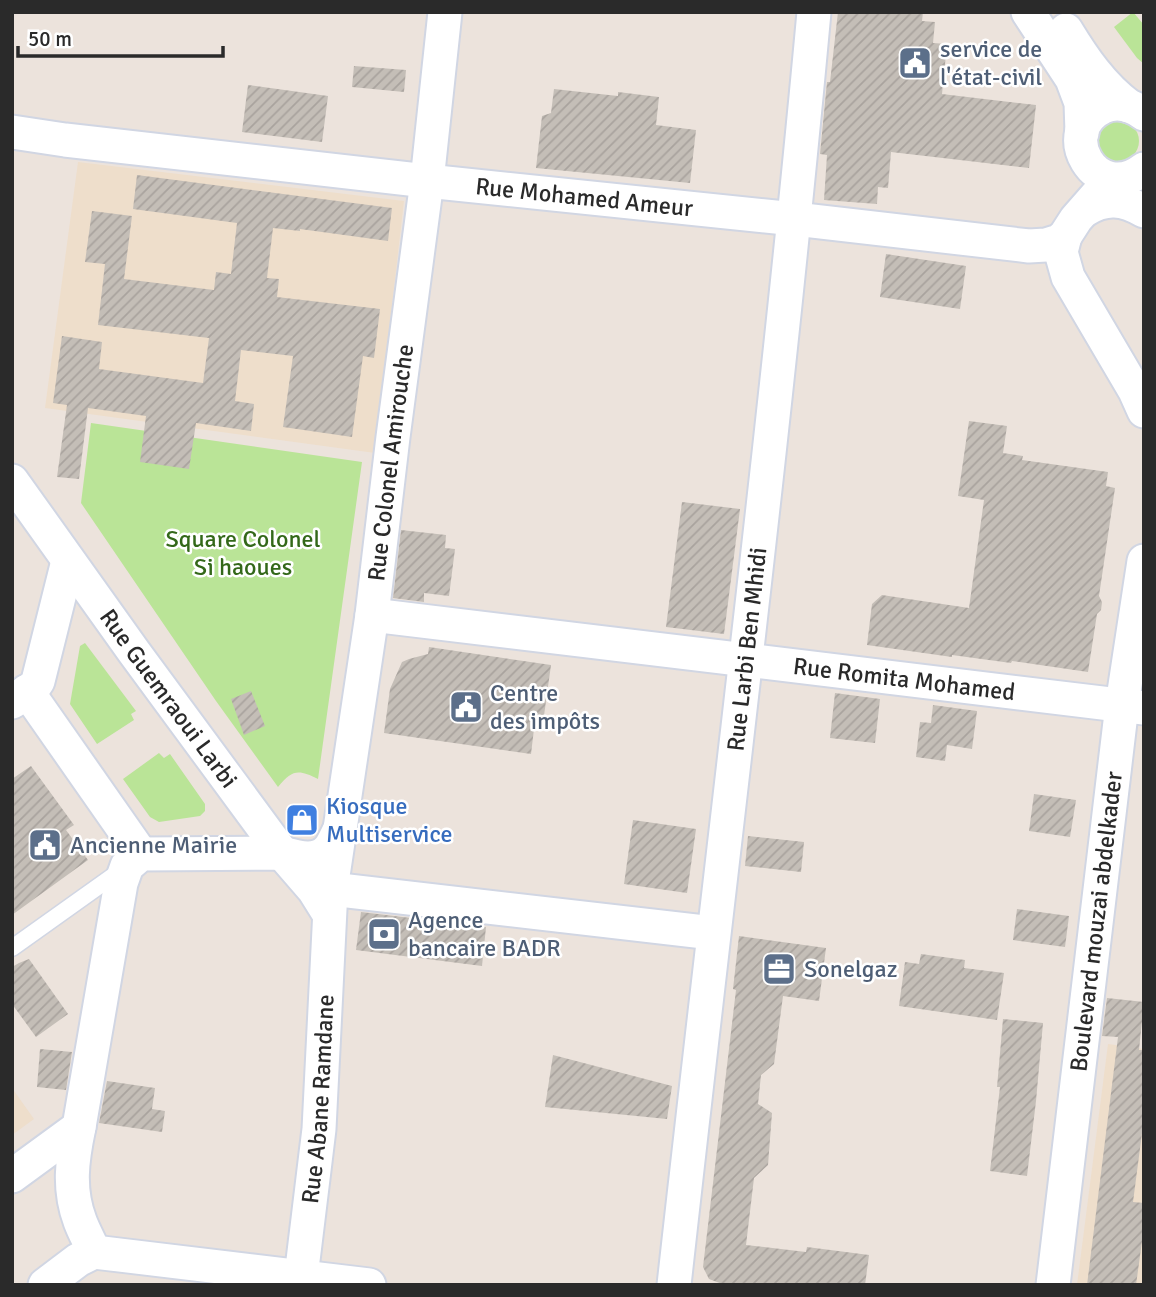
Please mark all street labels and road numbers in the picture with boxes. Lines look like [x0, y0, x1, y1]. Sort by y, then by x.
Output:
street label: Rue Mohamed Ameur [474, 171, 695, 223]
street label: Rue Colonel Amirouche [361, 342, 420, 583]
street label: Rue Larbi Ben Mhidi [720, 546, 773, 753]
street label: Rue Guemraoui Larbi [93, 603, 244, 794]
street label: Rue Romita Mohamed [792, 651, 1017, 707]
street label: Boulevard mouzai abdelkader [1063, 770, 1129, 1073]
street label: Rue Abane Ramdane [295, 994, 341, 1205]

